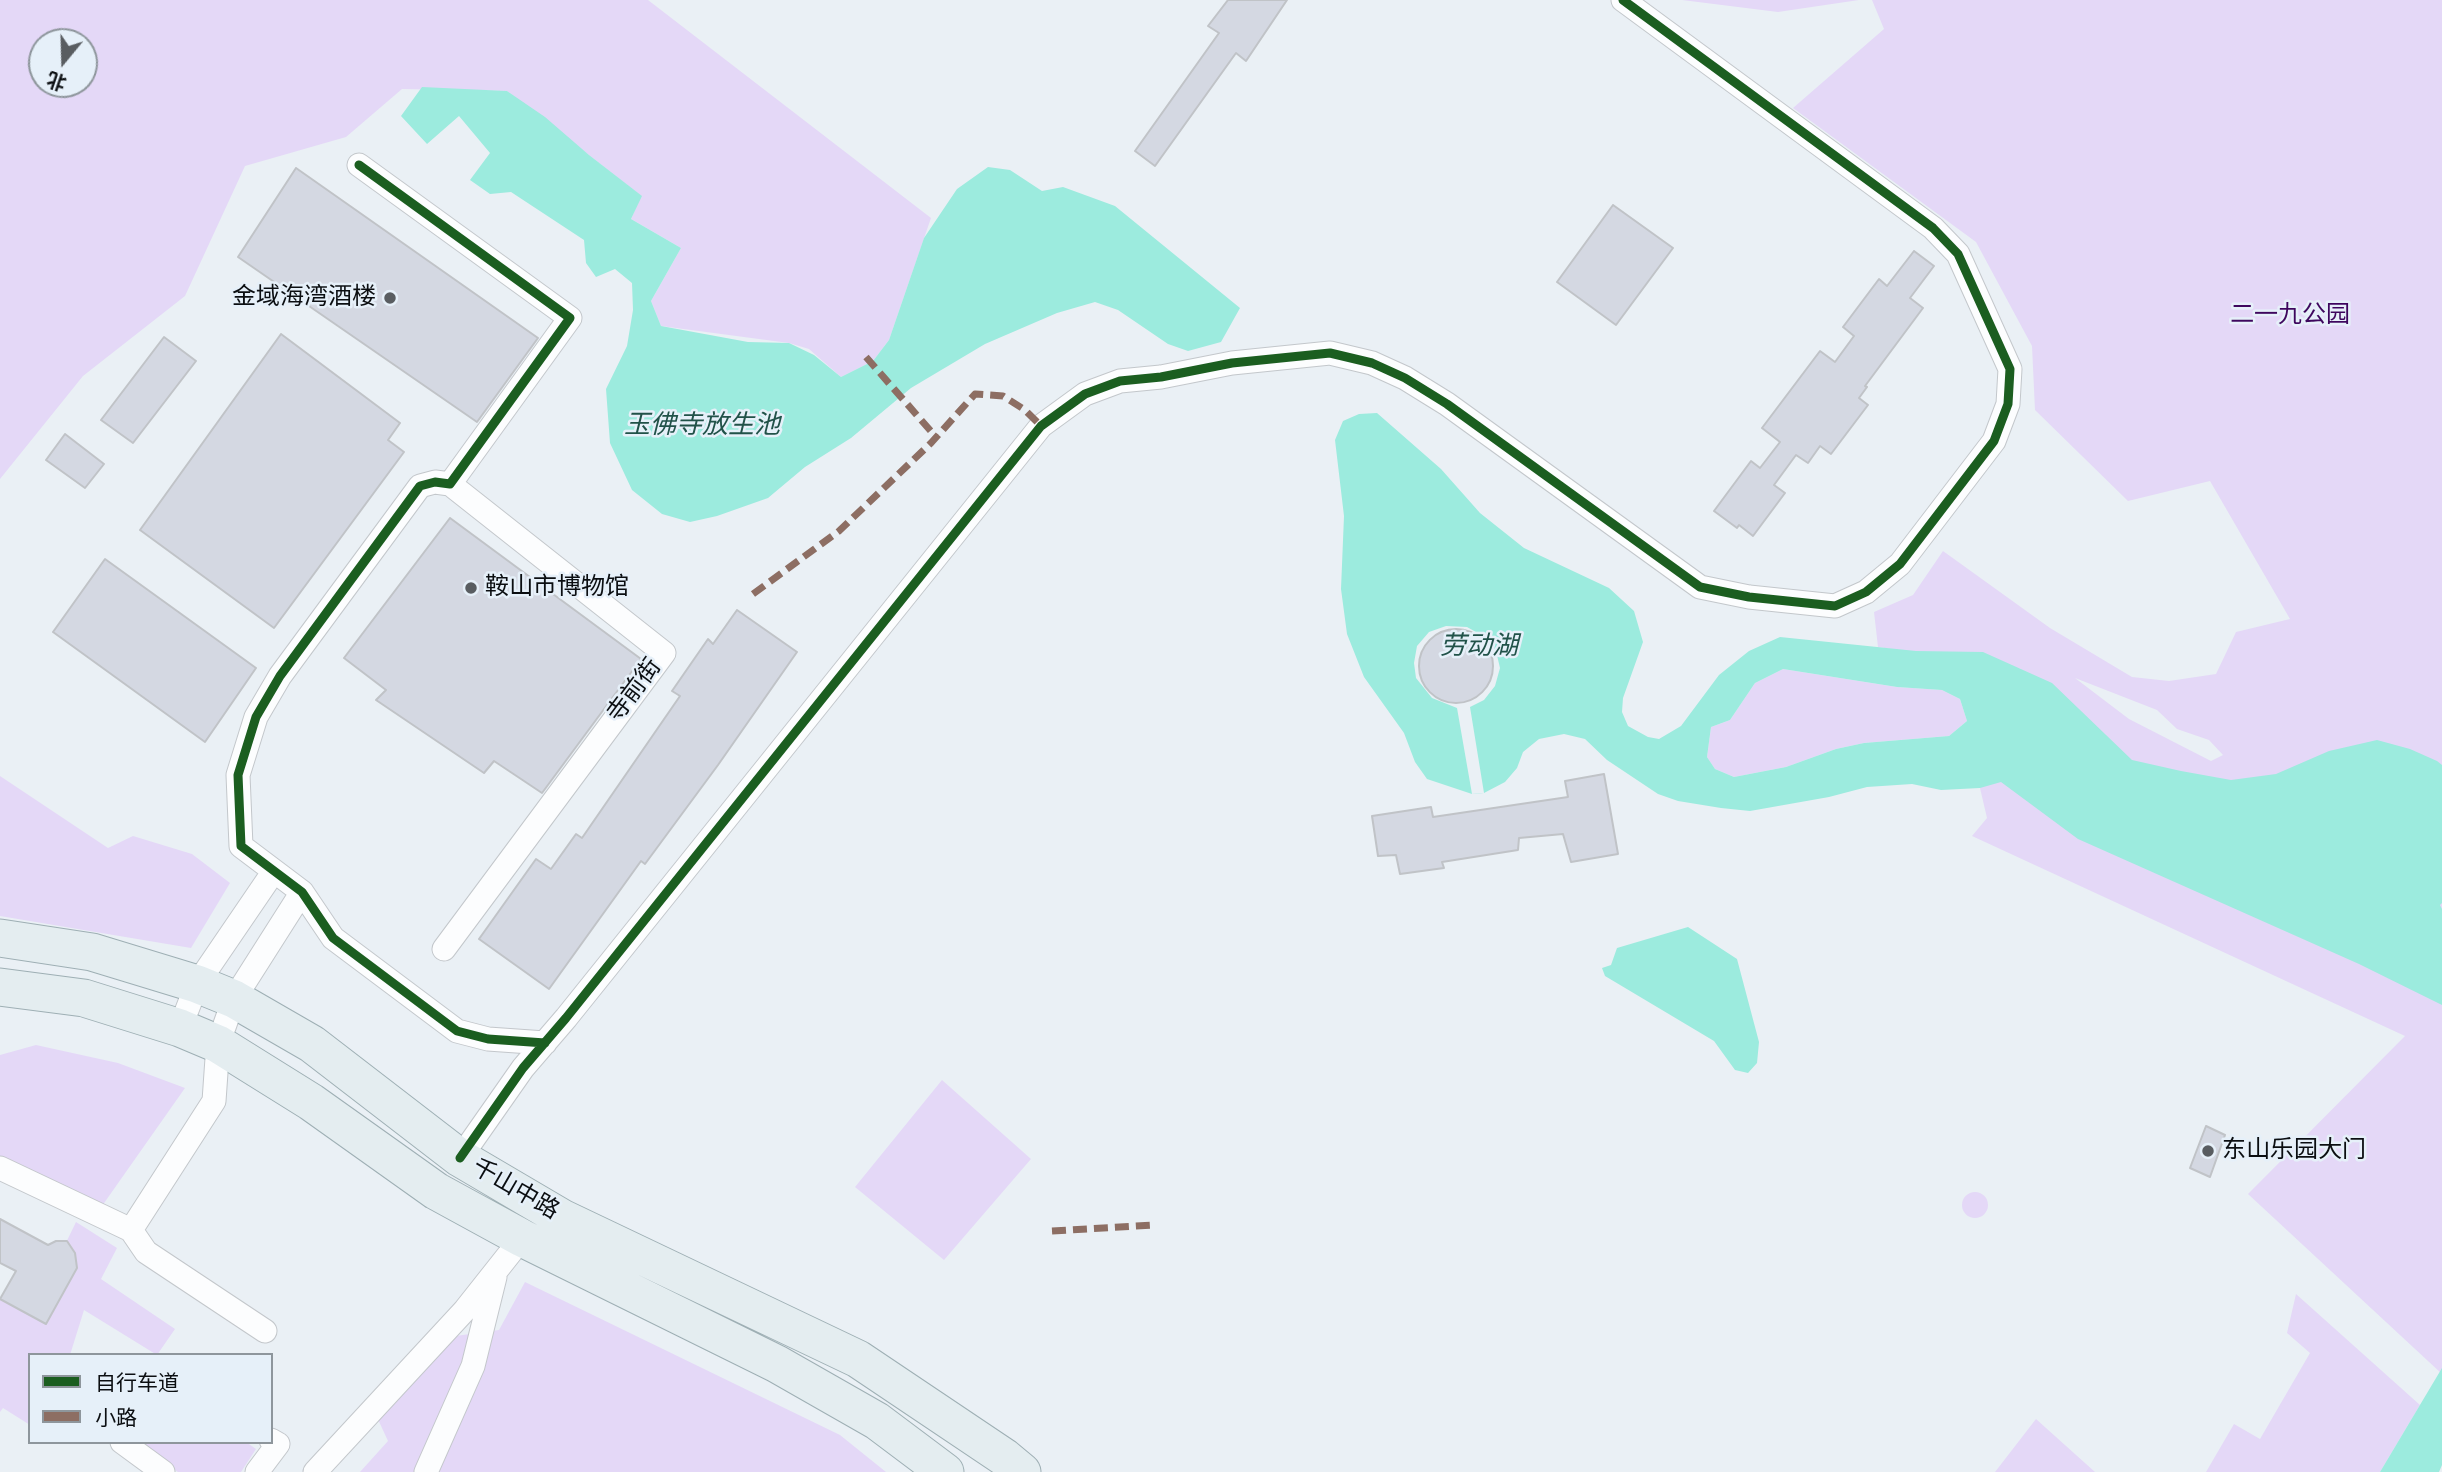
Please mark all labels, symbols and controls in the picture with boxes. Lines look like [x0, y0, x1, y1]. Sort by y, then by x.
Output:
north arrow [28, 28, 98, 98]
text: 北 [43, 66, 70, 97]
place label: 金域海湾酒楼 [232, 284, 376, 312]
marker: 金域海湾酒楼 [382, 290, 398, 306]
park label: 二一九公园 [2230, 302, 2350, 330]
water label: 玉佛寺放生池 [624, 410, 780, 442]
place label: 鞍山市博物馆 [485, 574, 629, 602]
marker: 鞍山市博物馆 [463, 580, 479, 596]
water label: 劳动湖 [1440, 631, 1518, 663]
street label: 寺前街 [602, 654, 668, 728]
place label: 东山乐园大门 [2222, 1137, 2366, 1165]
marker: 东山乐园大门 [2200, 1143, 2216, 1159]
street label: 千山中路 [466, 1154, 564, 1226]
legend [28, 1353, 273, 1444]
text: 自行车道 [95, 1368, 179, 1397]
text: 小路 [95, 1403, 137, 1432]

